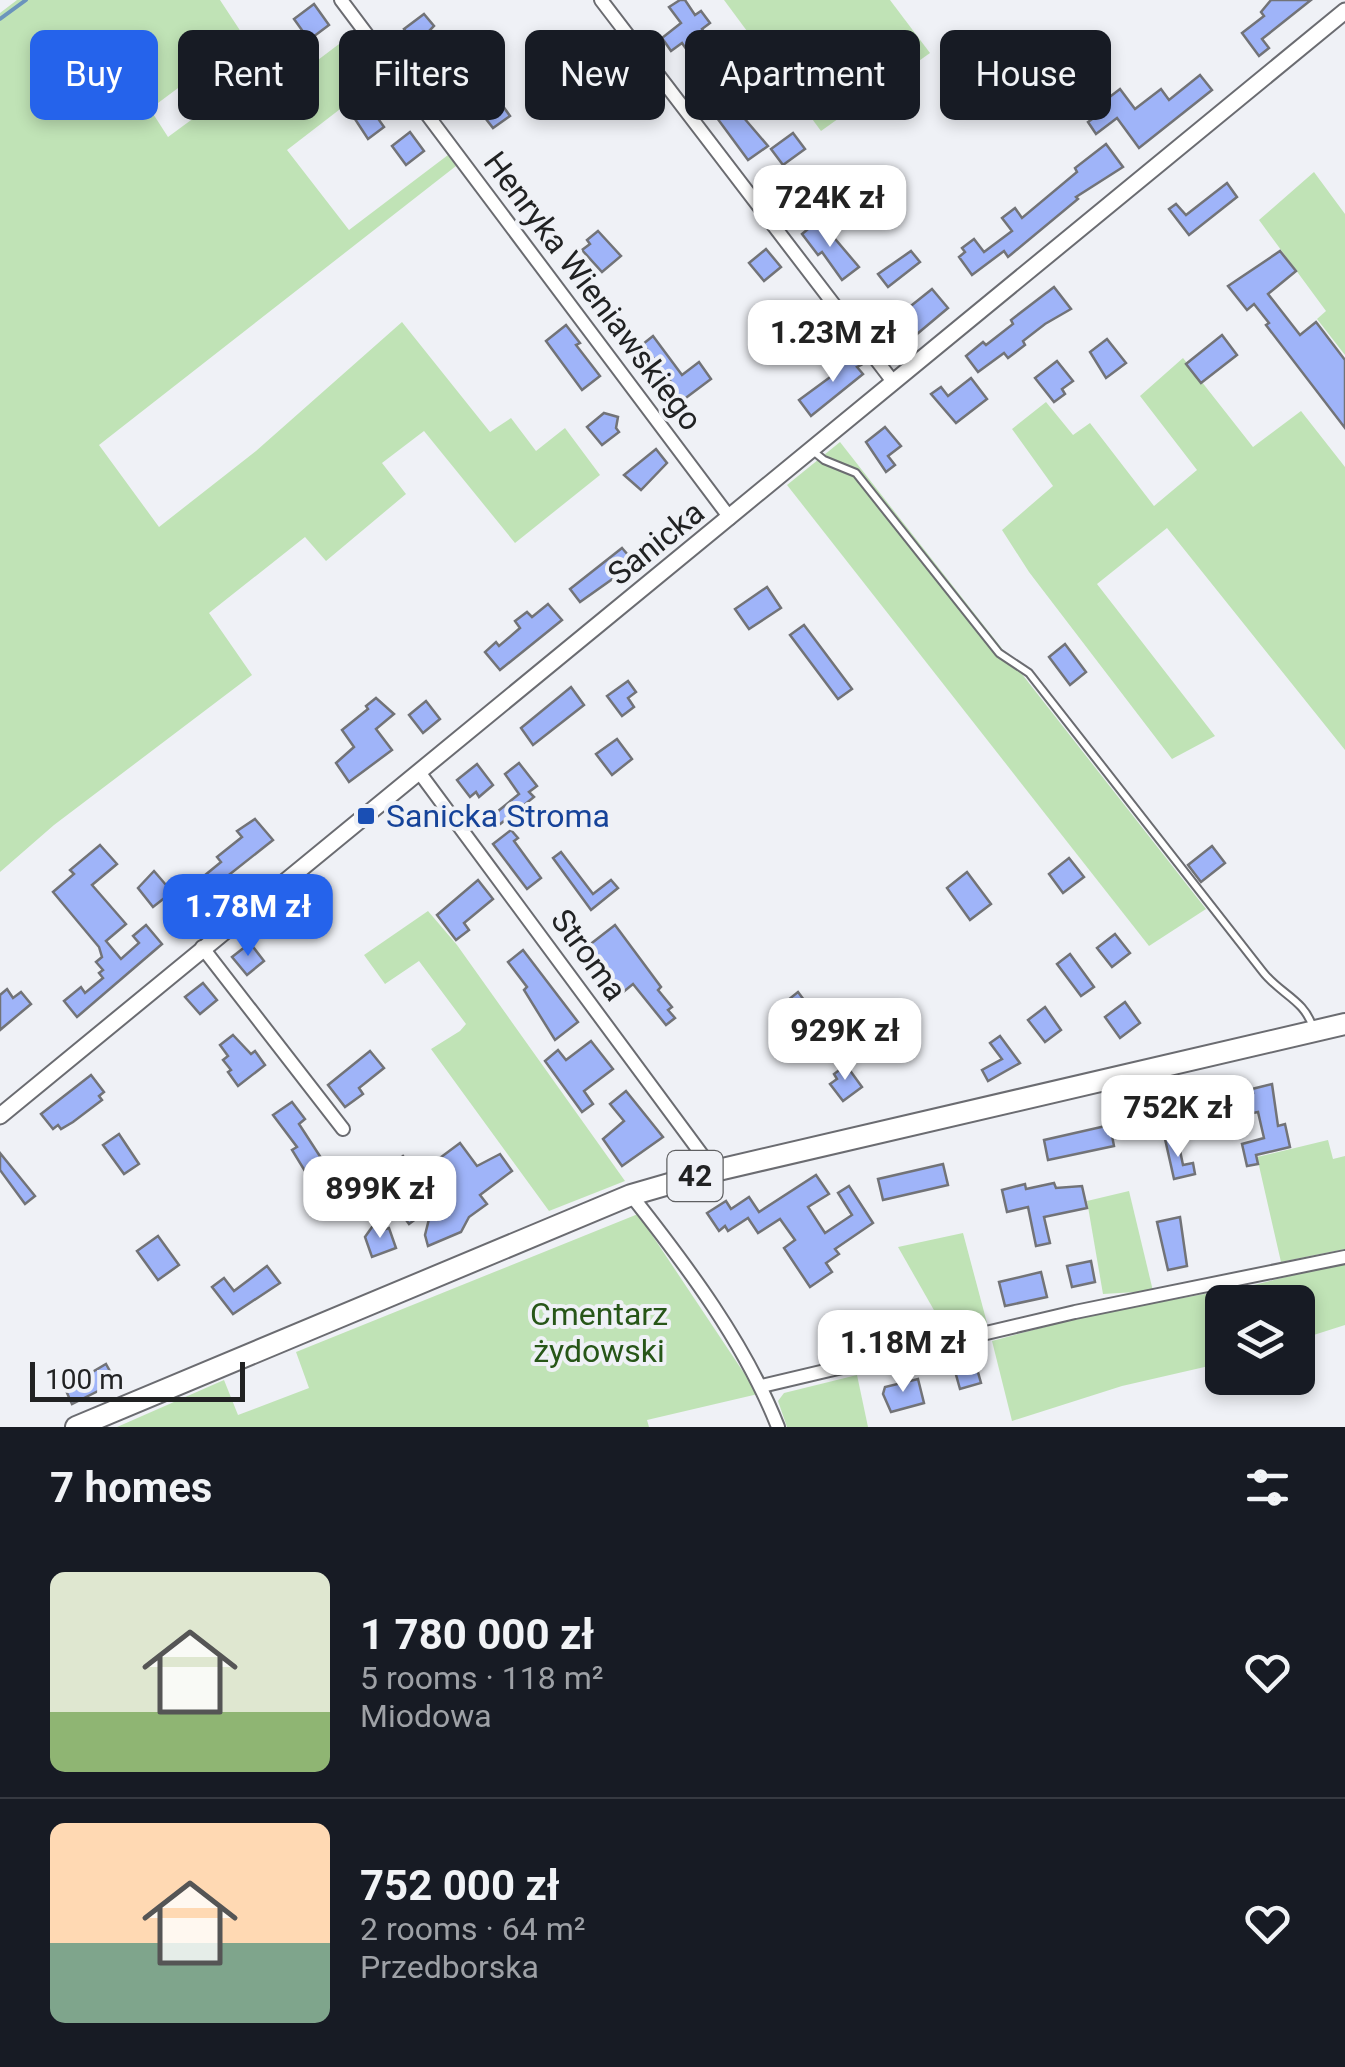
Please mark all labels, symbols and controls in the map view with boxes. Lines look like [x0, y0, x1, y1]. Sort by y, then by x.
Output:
chip: Buy [30, 30, 158, 120]
chip: Rent [178, 30, 319, 120]
chip: Filters [339, 30, 505, 120]
chip: New [525, 30, 665, 120]
chip: Apartment [685, 30, 920, 120]
chip: House [940, 30, 1111, 120]
street label: Henryka Wieniawskiego [476, 144, 710, 438]
pin: 724K zł [738, 165, 922, 250]
text: 724K zł [775, 178, 885, 216]
pin: 1.23M zł [730, 300, 936, 385]
text: 1.23M zł [770, 313, 896, 351]
street label: Sanicka [600, 493, 712, 593]
place label: Sanicka Stroma [386, 797, 610, 835]
marker: Sanicka Stroma [355, 805, 377, 827]
pin: 1.78M zł [145, 874, 351, 959]
text: 1.78M zł [185, 887, 311, 925]
street label: Stroma [543, 902, 635, 1008]
pin: 929K zł [753, 998, 937, 1083]
text: 929K zł [790, 1011, 900, 1049]
pin: 752K zł [1086, 1075, 1270, 1160]
text: 752K zł [1123, 1088, 1233, 1126]
road number: 42 [668, 1151, 722, 1201]
pin: 899K zł [288, 1156, 472, 1241]
text: 899K zł [325, 1169, 435, 1207]
map controls [1205, 1285, 1315, 1395]
button: layers [1205, 1285, 1315, 1395]
park label: Cmentarz żydowski [530, 1295, 668, 1370]
pin: 1.18M zł [800, 1310, 1006, 1395]
text: 1.18M zł [840, 1323, 966, 1361]
scale bar [30, 1357, 245, 1402]
text: 100 m [45, 1363, 124, 1396]
icon: filters [1240, 1460, 1295, 1515]
text: 7 homes [50, 1463, 212, 1512]
text: 1 780 000 zł [360, 1610, 594, 1659]
icon: home [130, 1612, 250, 1732]
icon: heart [1240, 1645, 1295, 1700]
text: 5 rooms · 118 m² [360, 1659, 603, 1697]
text: Miodowa [360, 1697, 492, 1735]
text: 752 000 zł [360, 1861, 560, 1910]
icon: home [130, 1863, 250, 1983]
icon: heart [1240, 1896, 1295, 1951]
text: 2 rooms · 64 m² [360, 1910, 585, 1948]
text: Przedborska [360, 1948, 539, 1986]

